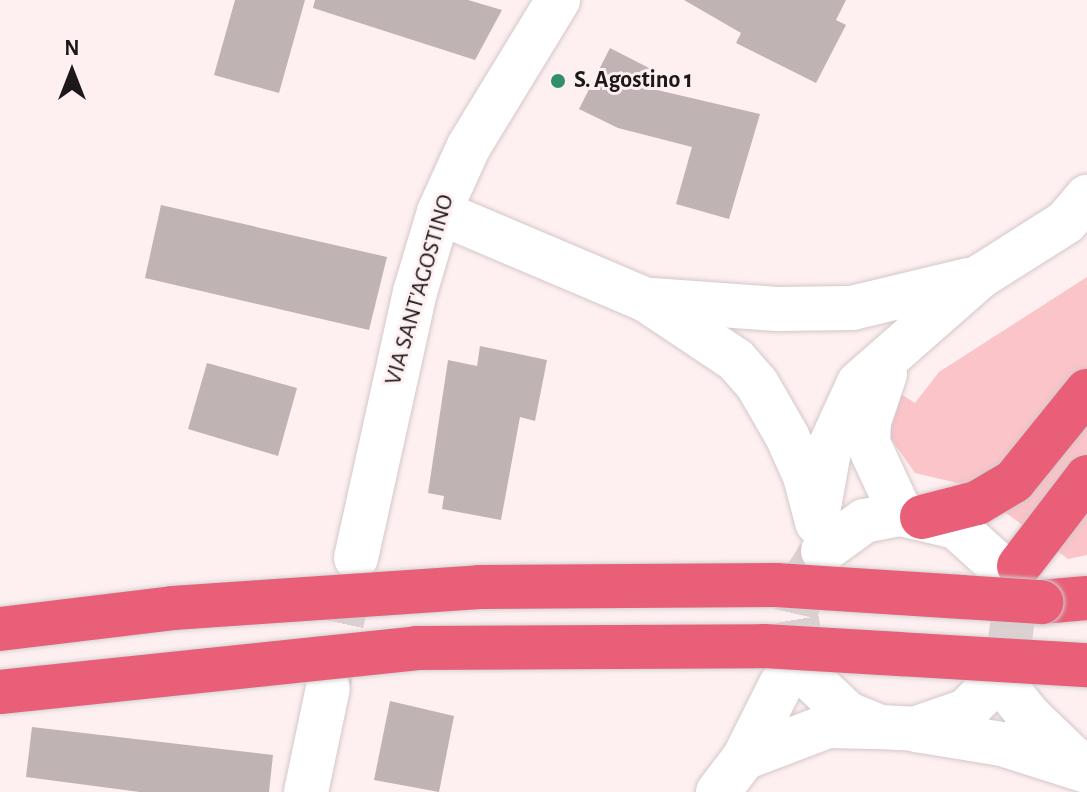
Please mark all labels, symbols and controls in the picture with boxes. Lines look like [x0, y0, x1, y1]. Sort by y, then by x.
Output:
north arrow [32, 32, 112, 112]
text: N [64, 37, 80, 59]
place label: S. Agostino 1 [574, 67, 693, 95]
marker: S. Agostino 1 [549, 72, 567, 90]
street label: VIA SANT'AGOSTINO [379, 191, 461, 389]

